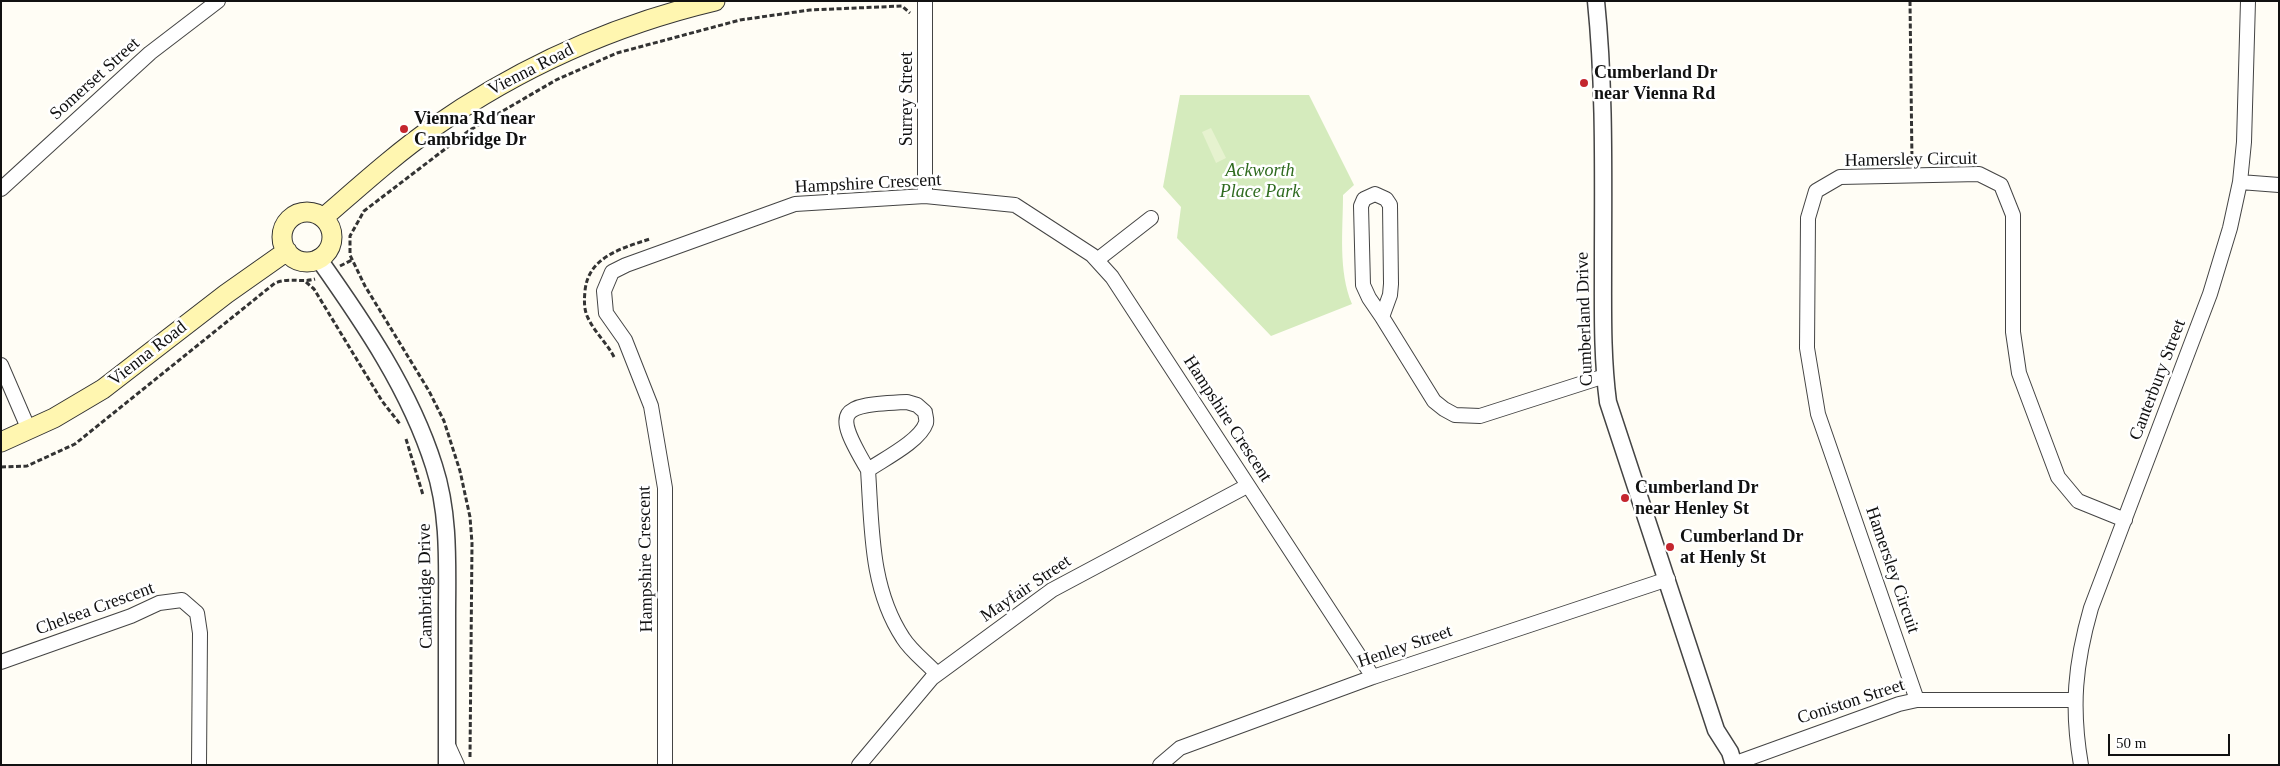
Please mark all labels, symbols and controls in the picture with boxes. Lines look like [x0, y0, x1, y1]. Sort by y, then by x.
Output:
street label: Somerset Street [46, 33, 144, 125]
street label: Vienna Road [484, 39, 578, 101]
street label: Surrey Street [896, 52, 918, 146]
place label: Cumberland Dr near Vienna Rd [1594, 62, 1718, 104]
marker: Cumberland Dr near Vienna Rd [1578, 77, 1590, 89]
place label: Vienna Rd near Cambridge Dr [414, 108, 535, 150]
marker: Vienna Rd near Cambridge Dr [398, 123, 410, 135]
street label: Hamersley Circuit [1845, 148, 1977, 172]
park label: Ackworth Place Park [1220, 160, 1300, 202]
street label: Hampshire Crescent [794, 169, 942, 199]
street label: Cumberland Drive [1572, 251, 1598, 387]
street label: Vienna Road [105, 317, 191, 391]
street label: Canterbury Street [2125, 317, 2191, 443]
street label: Hampshire Crescent [1178, 352, 1276, 486]
place label: Cumberland Dr near Henley St [1635, 477, 1759, 520]
street label: Hampshire Crescent [634, 486, 658, 632]
marker: Cumberland Dr near Henley St [1619, 492, 1631, 504]
street label: Hamersley Circuit [1860, 504, 1924, 636]
street label: Cambridge Drive [414, 523, 438, 649]
place label: Cumberland Dr at Henly St [1680, 526, 1804, 568]
marker: Cumberland Dr at Henly St [1664, 541, 1676, 553]
street label: Mayfair Street [977, 551, 1075, 627]
street label: Chelsea Crescent [33, 578, 157, 640]
street label: Henley Street [1355, 621, 1455, 673]
street label: Coniston Street [1795, 675, 1907, 729]
scale bar [2110, 724, 2232, 756]
text: 50 m [2116, 735, 2146, 751]

